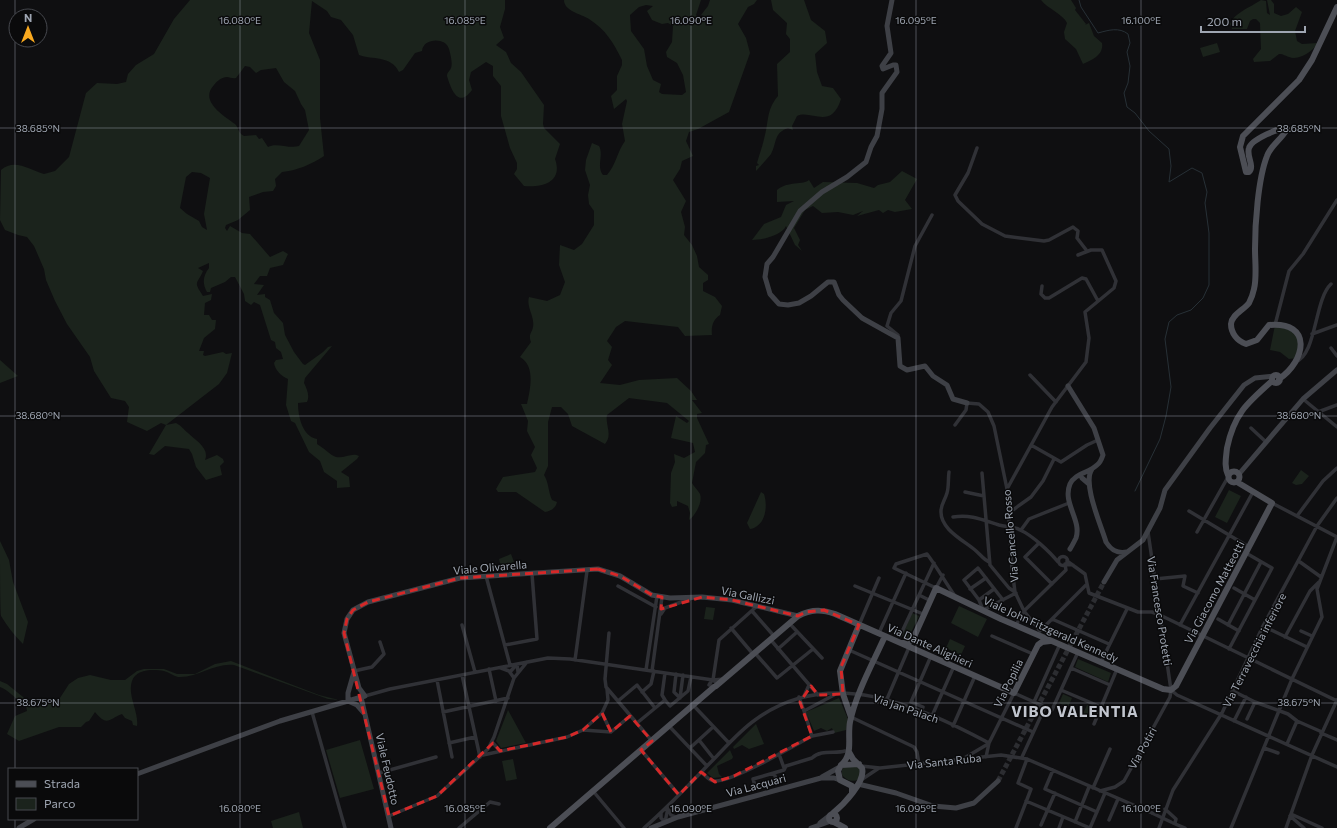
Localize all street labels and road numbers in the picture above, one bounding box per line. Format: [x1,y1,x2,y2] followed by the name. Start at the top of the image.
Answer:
[999,489,1021,583] street label: Via Cancello Rosso
[1181,538,1247,646] street label: Via Giacomo Matteotti
[1145,555,1175,667] street label: Via Francesco Protetti
[453,557,527,577] street label: Viale Olivarella
[720,583,776,607] street label: Via Gallizzi
[1219,591,1289,709] street label: Via Terravecchia inferiore
[981,593,1121,666] street label: Viale John Fitzgerald Kennedy
[885,620,975,670] street label: Via Dante Alighieri
[991,657,1025,709] street label: Via Popilia
[871,691,941,726] street label: Via Jan Palach
[1125,725,1159,771] street label: Via Potiri
[373,732,403,807] street label: Viale Feudotto
[906,751,982,771] street label: Via Santa Ruba
[725,771,787,799] street label: Via Lacquari

